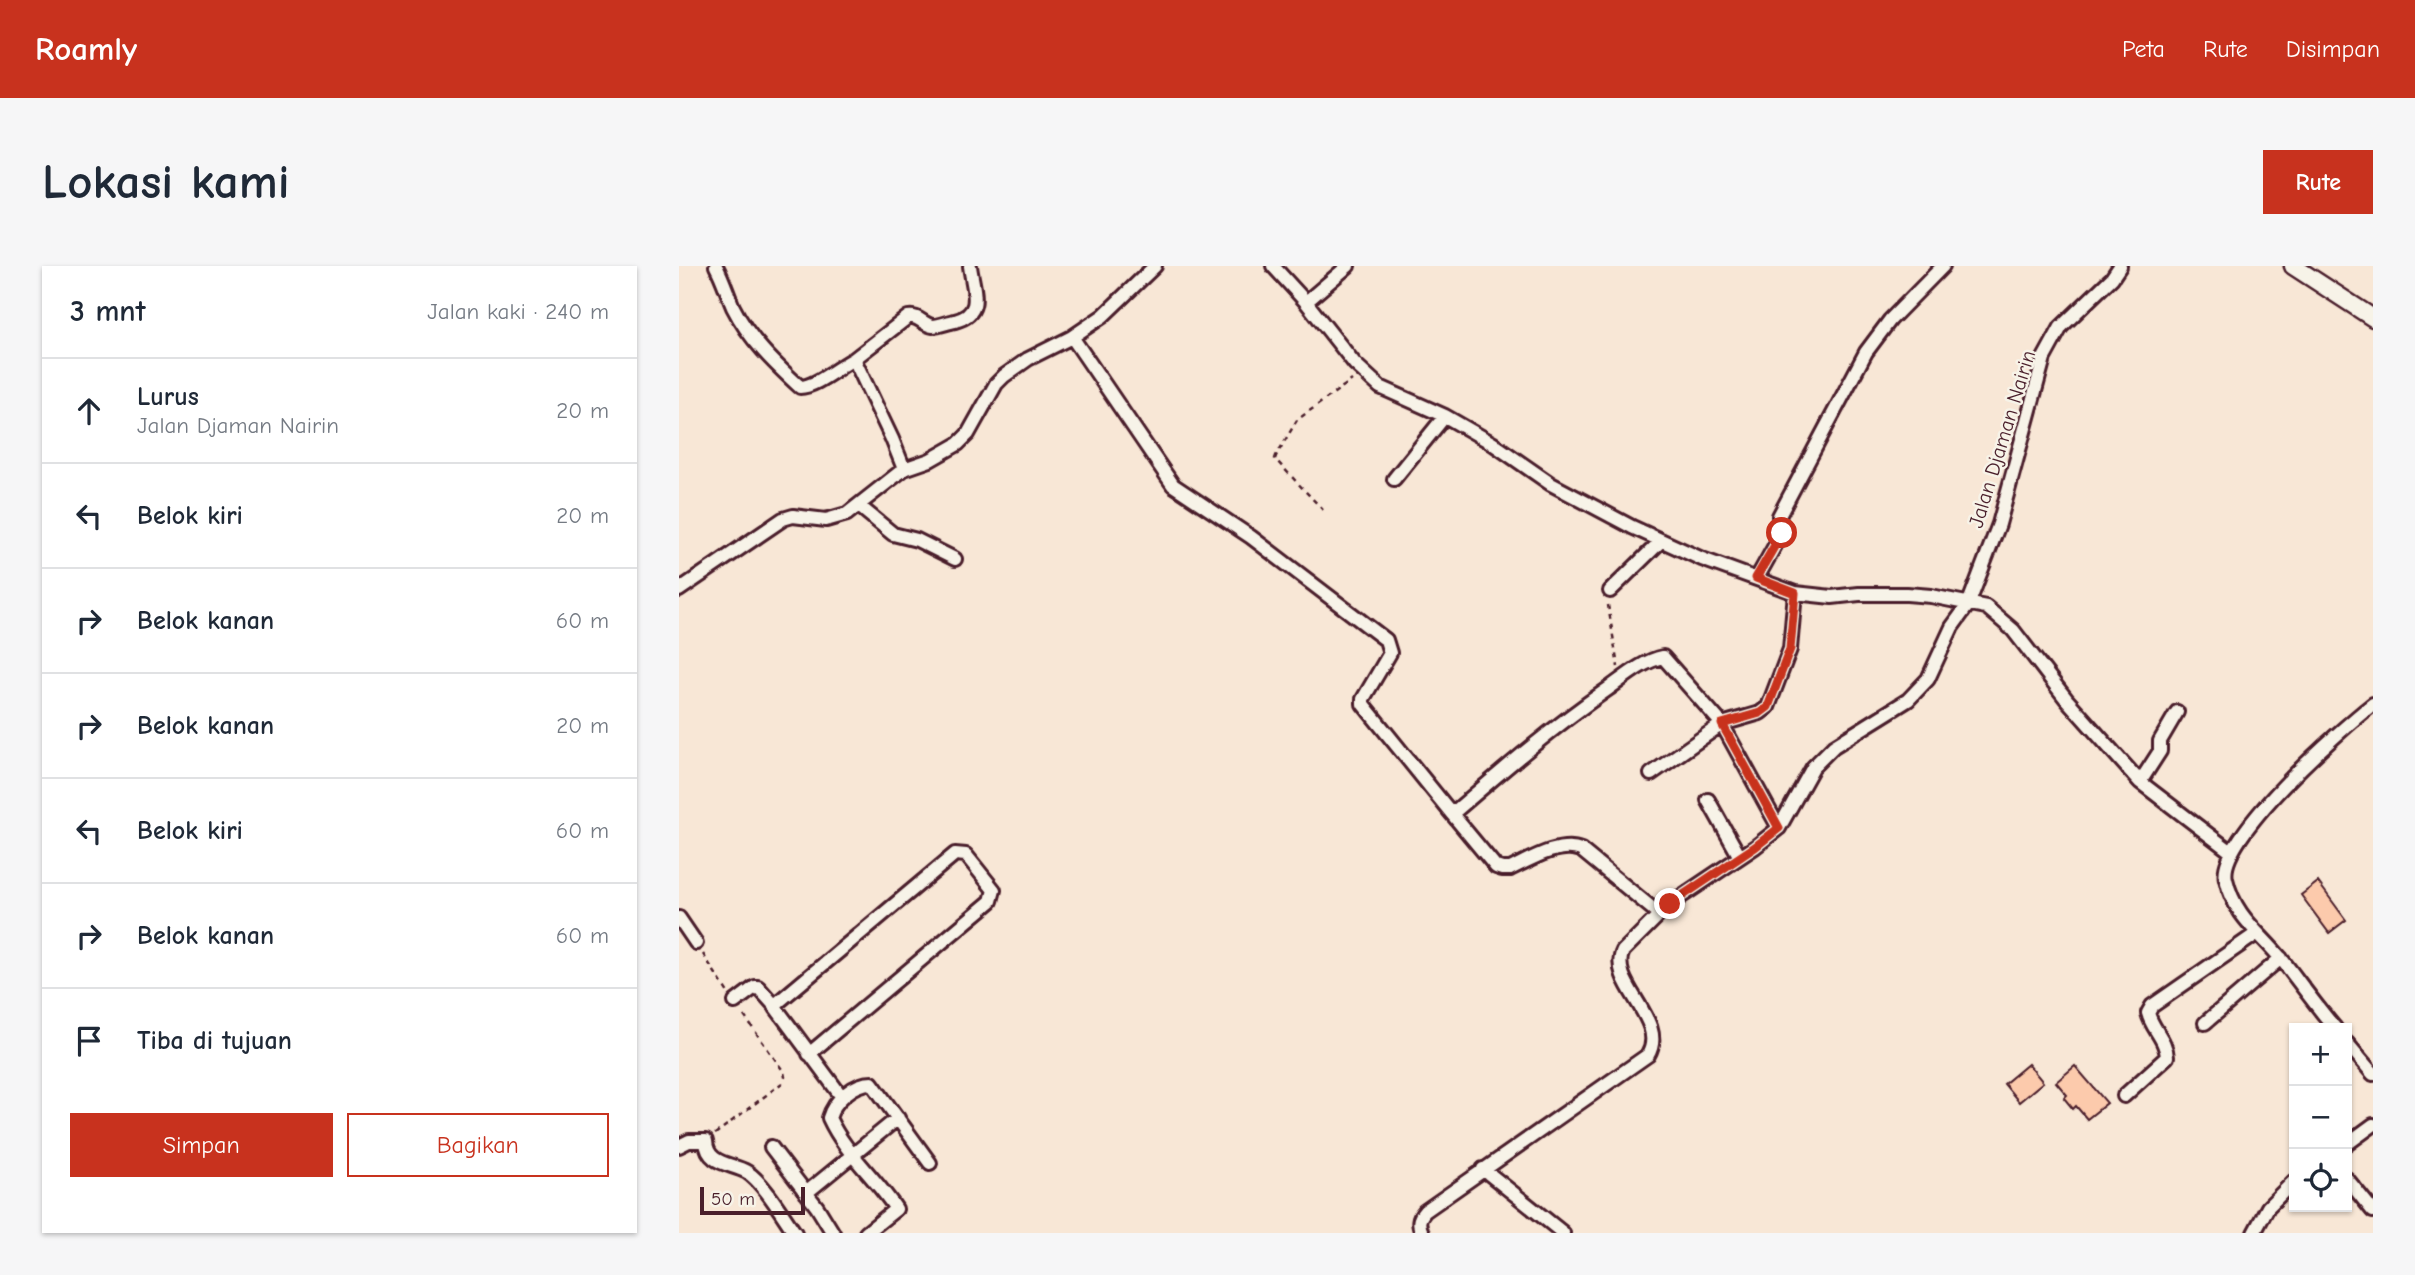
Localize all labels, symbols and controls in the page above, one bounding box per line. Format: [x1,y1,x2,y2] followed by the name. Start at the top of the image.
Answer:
[35,30,137,68] text: Roamly
[2122,35,2165,63] text: Peta
[2203,35,2248,63] text: Rute
[2286,35,2380,63] text: Disimpan
[2263,150,2373,214] button: Rute
[42,154,290,210] text: Lokasi kami
[70,294,145,329] text: 3 mnt
[427,298,609,325] text: Jalan kaki · 240 m
[1964,347,2040,531] street label: Jalan Djaman Nairin
[137,382,199,412] text: Lurus
[70,392,108,430] icon: ahead
[556,397,609,424] text: 20 m
[137,412,339,439] text: Jalan Djaman Nairin
[70,497,108,535] icon: left
[137,501,243,531] text: Belok kiri
[556,502,609,529] text: 20 m
[1766,517,1797,548] route start
[70,602,108,640] icon: right
[137,606,274,636] text: Belok kanan
[556,607,609,634] text: 60 m
[70,707,108,745] icon: right
[137,711,274,741] text: Belok kanan
[556,712,609,739] text: 20 m
[70,812,108,850] icon: left
[137,816,243,846] text: Belok kiri
[556,817,609,844] text: 60 m
[1654,888,1685,919] route end
[70,917,108,955] icon: right
[137,921,274,951] text: Belok kanan
[556,922,609,949] text: 60 m
[70,1022,108,1060] icon: arrive
[2289,1023,2352,1212] map controls
[2289,1023,2352,1086] button: +
[137,1026,292,1056] text: Tiba di tujuan
[2289,1086,2352,1149] button: −
[70,1113,333,1177] button: Simpan
[347,1113,609,1177] button: Bagikan
[2289,1149,2352,1212] button: locate
[700,1184,805,1216] scale bar
[711,1188,755,1210] text: 50 m

